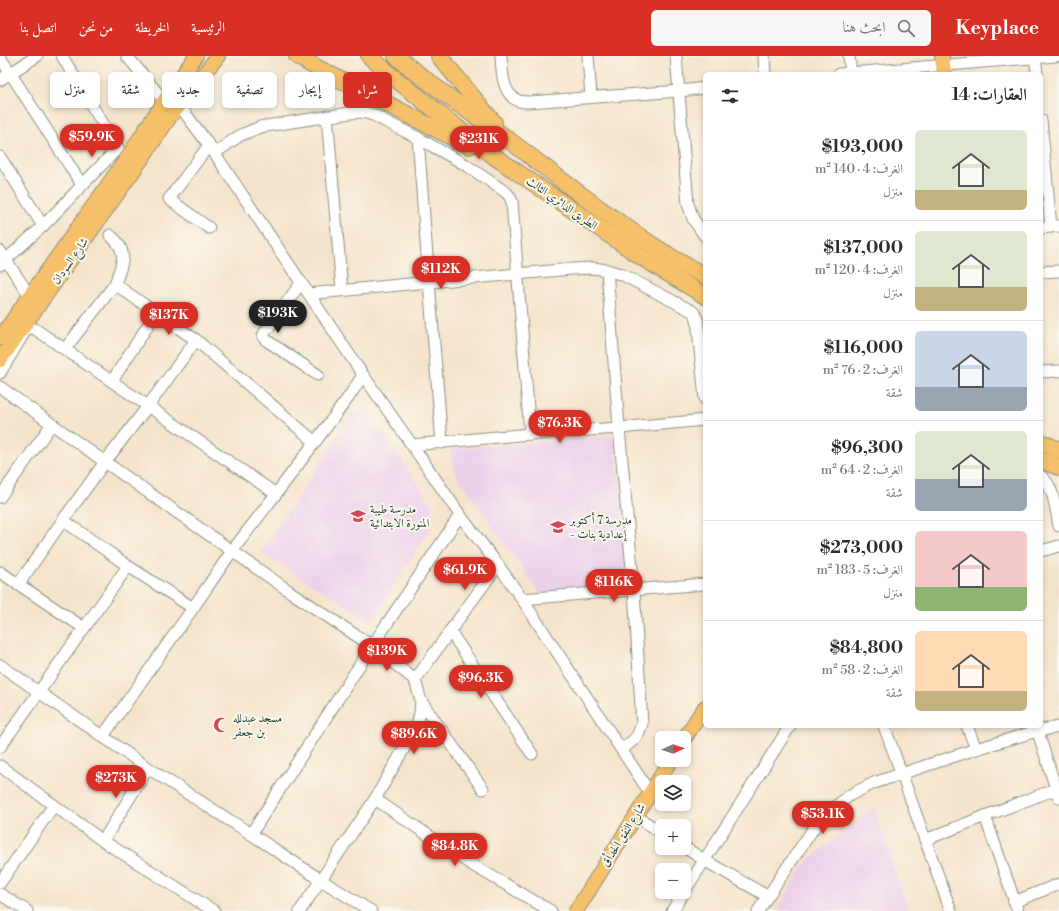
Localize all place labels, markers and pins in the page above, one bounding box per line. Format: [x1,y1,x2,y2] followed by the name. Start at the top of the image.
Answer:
[59,124,125,158] pin: $59.9K
[451,126,507,160] pin: $231K
[413,256,469,290] pin: $112K
[250,300,306,334] pin: $193K
[141,302,197,336] pin: $137K
[527,410,593,444] pin: $76.3K
[370,502,430,531] place label: مدرسة طيبة المنورة الابتدائية
[349,507,367,525] school or university icon: مدرسة طيبة المنورة الابتدائية
[568,512,632,542] place label: مدرسة 7 أكتوبر - إعدادية بنات
[549,518,567,536] school or university icon: مدرسة 7 أكتوبر - إعدادية بنات
[432,557,498,591] pin: $61.9K
[586,569,642,603] pin: $116K
[359,638,415,672] pin: $139K
[448,665,514,699] pin: $96.3K
[231,711,282,740] place label: مسجد عبدلله بن جعفر
[212,716,230,734] mosque icon: مسجد عبدلله بن جعفر
[381,721,447,755] pin: $89.6K
[88,765,144,799] pin: $273K
[790,801,856,835] pin: $53.1K
[422,833,488,867] pin: $84.8K

